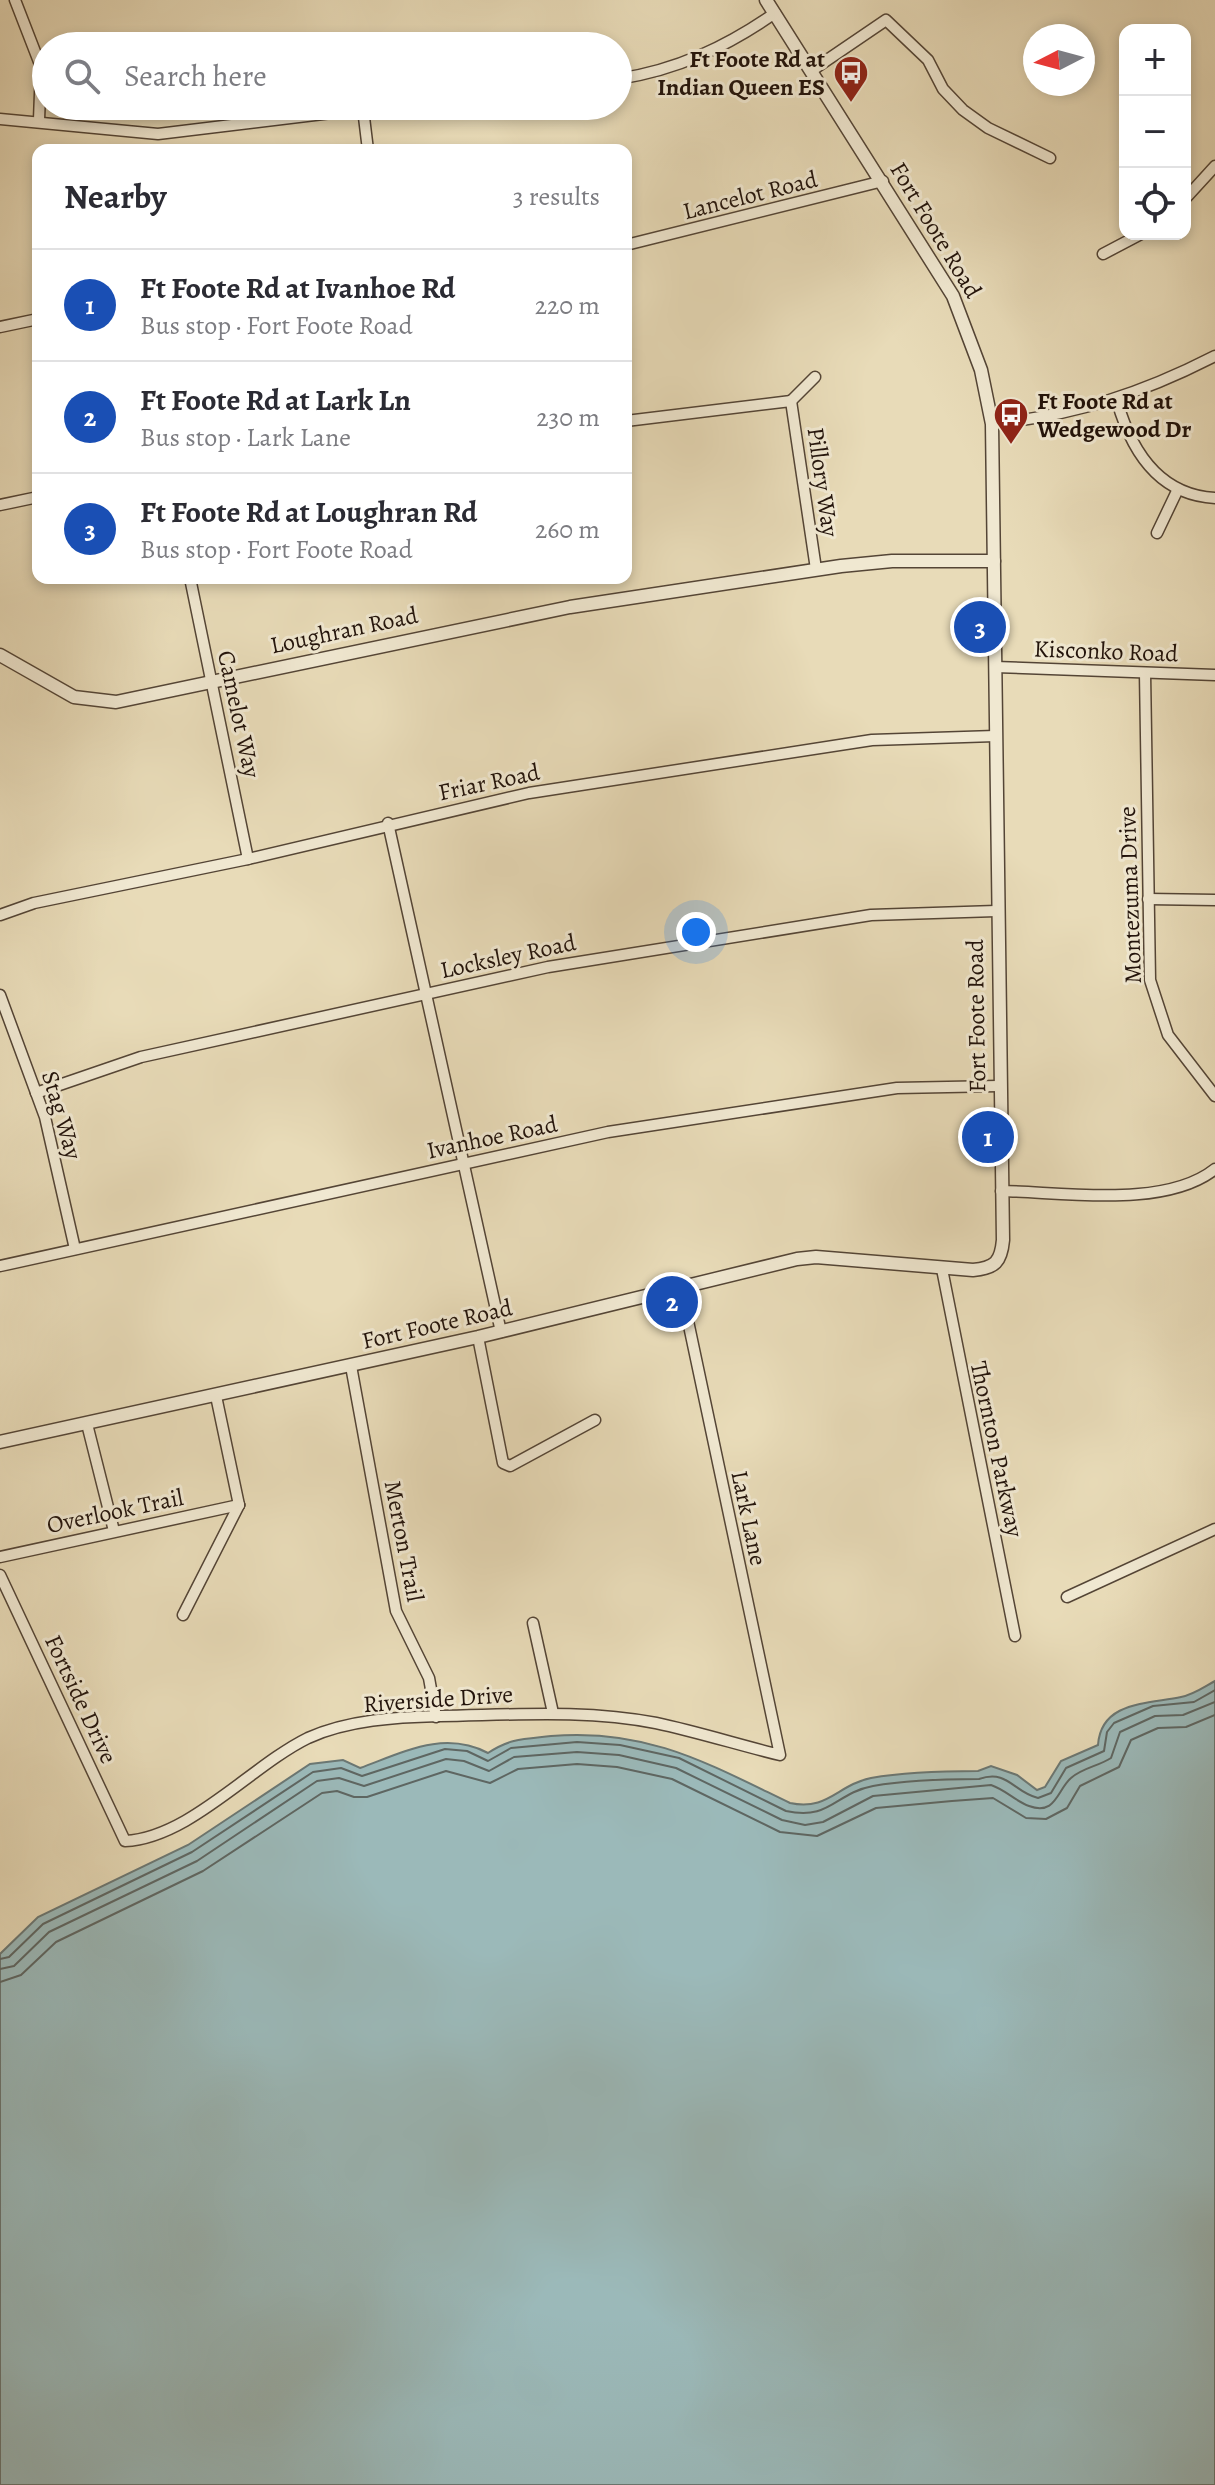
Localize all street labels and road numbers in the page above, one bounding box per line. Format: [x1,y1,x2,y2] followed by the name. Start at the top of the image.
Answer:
[883,156,989,304] street label: Fort Foote Road
[679,163,821,227] street label: Lancelot Road
[799,425,847,539] street label: Pillory Way
[267,599,421,661] street label: Loughran Road
[1033,632,1179,670] street label: Kisconko Road
[210,647,268,781] street label: Camelot Way
[435,756,543,808] street label: Friar Road
[1111,806,1149,984] street label: Montezuma Drive
[437,926,579,986] street label: Locksley Road
[959,939,993,1093] street label: Fort Foote Road
[34,1067,90,1163] street label: Stag Way
[424,1108,560,1166] street label: Ivanhoe Road
[359,1291,516,1357] street label: Fort Foote Road
[963,1358,1031,1540] street label: Thornton Parkway
[723,1467,775,1569] street label: Lark Lane
[377,1478,431,1604] street label: Merton Trail
[44,1481,186,1541] street label: Overlook Trail
[37,1629,125,1769] street label: Fortside Drive
[362,1678,514,1720] street label: Riverside Drive

